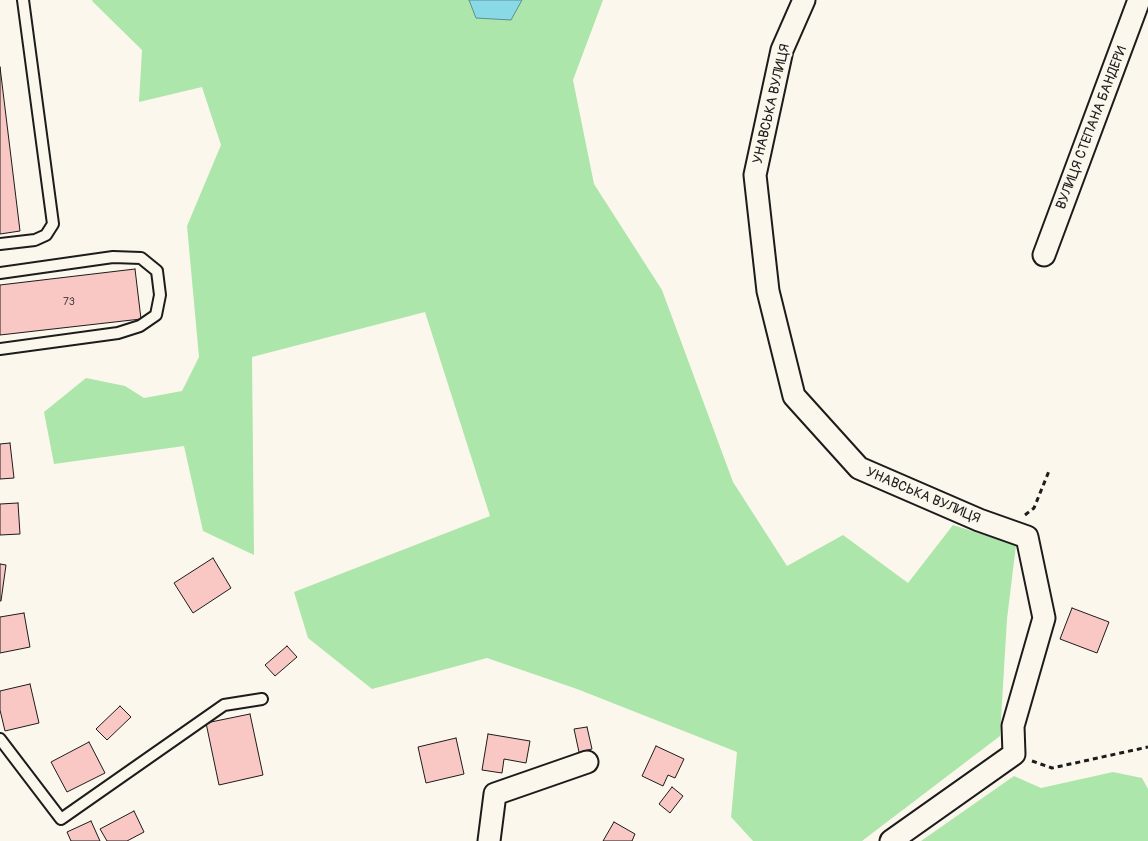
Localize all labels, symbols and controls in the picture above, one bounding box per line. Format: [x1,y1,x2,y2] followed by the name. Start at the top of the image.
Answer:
[750,42,794,166] street label: УНАВСЬКА ВУЛИЦЯ
[1053,44,1131,212] street label: ВУЛИЦЯ СТЕПАНА БАНДЕРИ
[63,295,75,309] house number: 73
[863,464,983,528] street label: УНАВСЬКА ВУЛИЦЯ

